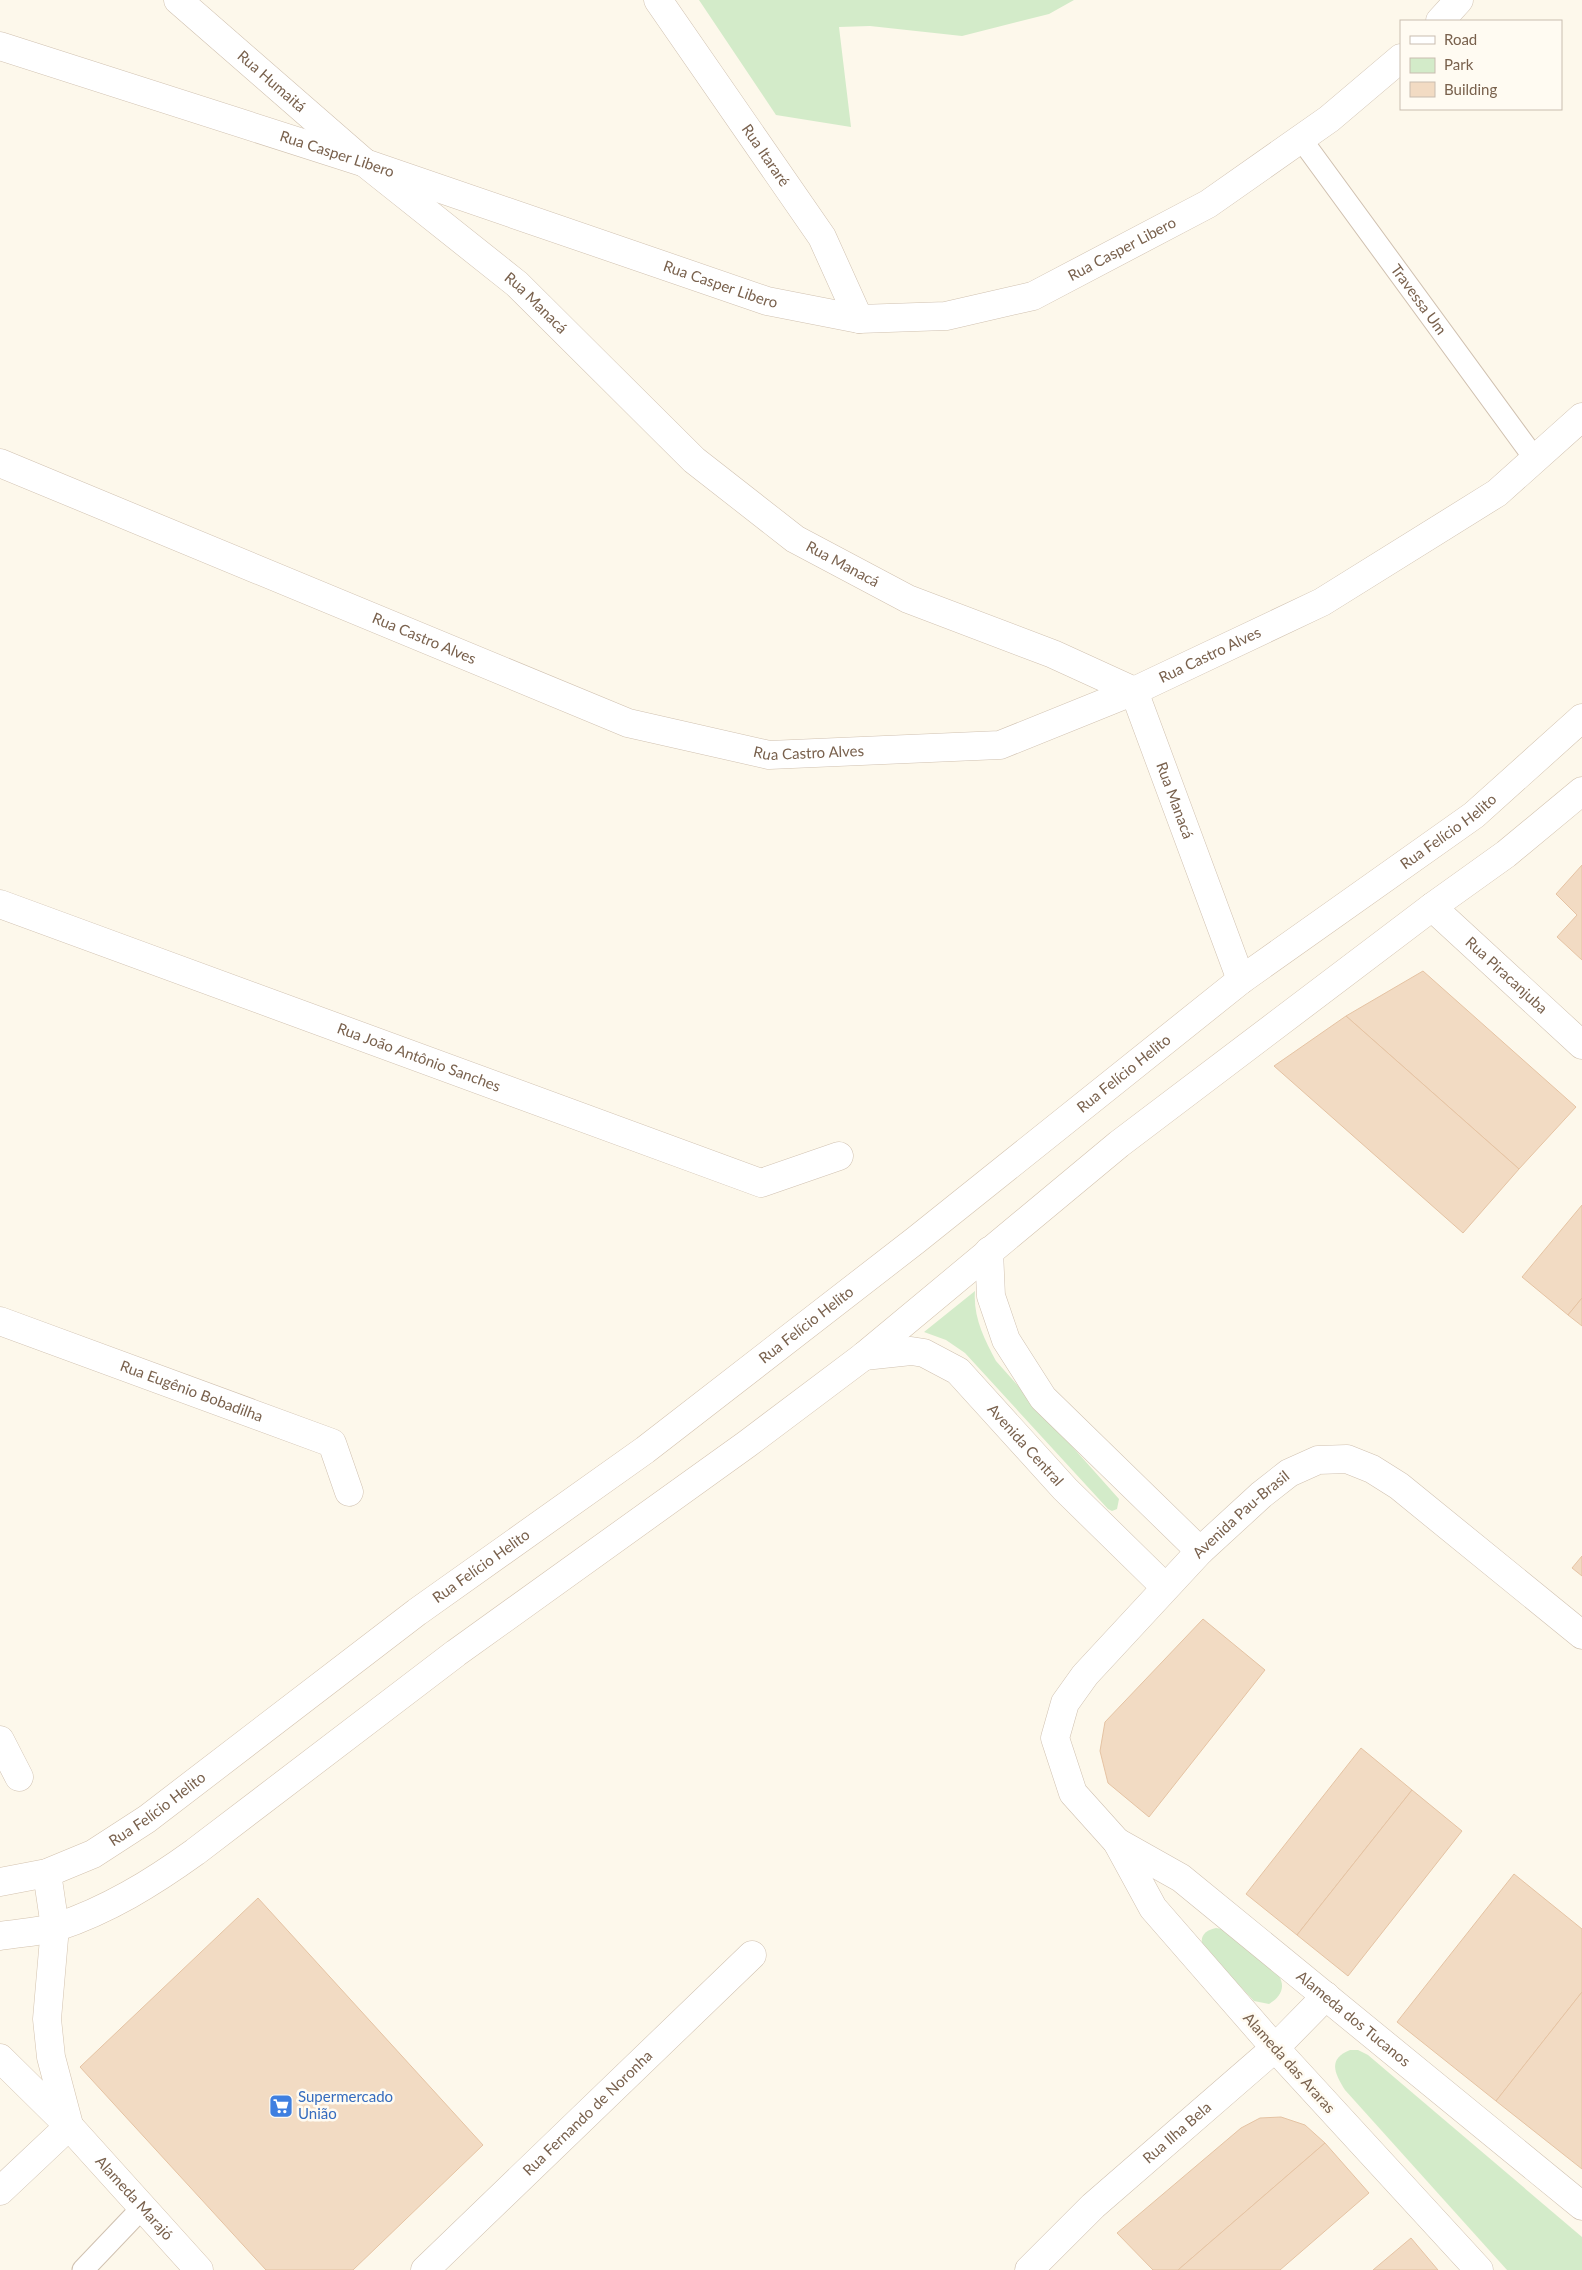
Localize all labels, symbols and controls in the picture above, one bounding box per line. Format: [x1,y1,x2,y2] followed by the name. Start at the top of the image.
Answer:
[1400,20,1562,110] legend
[1444,30,1477,48] text: Road
[234,46,310,115] street label: Rua Humaitá
[1444,55,1474,73] text: Park
[1444,80,1497,98] text: Building
[739,120,794,189] street label: Rua Itararé
[278,126,397,180] street label: Rua Casper Libero
[1065,213,1179,284] street label: Rua Casper Libero
[661,256,779,311] street label: Rua Casper Libero
[1388,260,1451,338] street label: Travessa Um
[501,268,571,337] street label: Rua Manacá
[803,537,883,590] street label: Rua Manacá
[370,608,479,667] street label: Rua Castro Alves
[1156,622,1263,686] street label: Rua Castro Alves
[752,741,864,763] street label: Rua Castro Alves
[1153,759,1198,841] street label: Rua Manacá
[1396,789,1499,872] street label: Rua Felício Helito
[1462,932,1552,1017] street label: Rua Piracanjuba
[335,1018,503,1095] street label: Rua João Antônio Sanches
[1073,1030,1174,1116] street label: Rua Felício Helito
[755,1282,857,1367] street label: Rua Felício Helito
[118,1356,266,1425] street label: Rua Eugênio Bobadilha
[984,1400,1068,1489] street label: Avenida Central
[1188,1466,1292,1561] street label: Avenida Pau-Brasil
[429,1525,533,1606] street label: Rua Felício Helito
[105,1768,209,1849] street label: Rua Felício Helito
[1293,1966,1414,2070] street label: Alameda dos Tucanos
[1240,2008,1340,2116] street label: Alameda das Araras
[519,2046,656,2179] street label: Rua Fernando de Noronha
[298,2087,393,2122] place label: Supermercado União
[268,2093,294,2119] supermarket icon: Supermercado União
[1139,2098,1214,2167] street label: Rua Ilha Bela
[92,2152,177,2243] street label: Alameda Marajó

